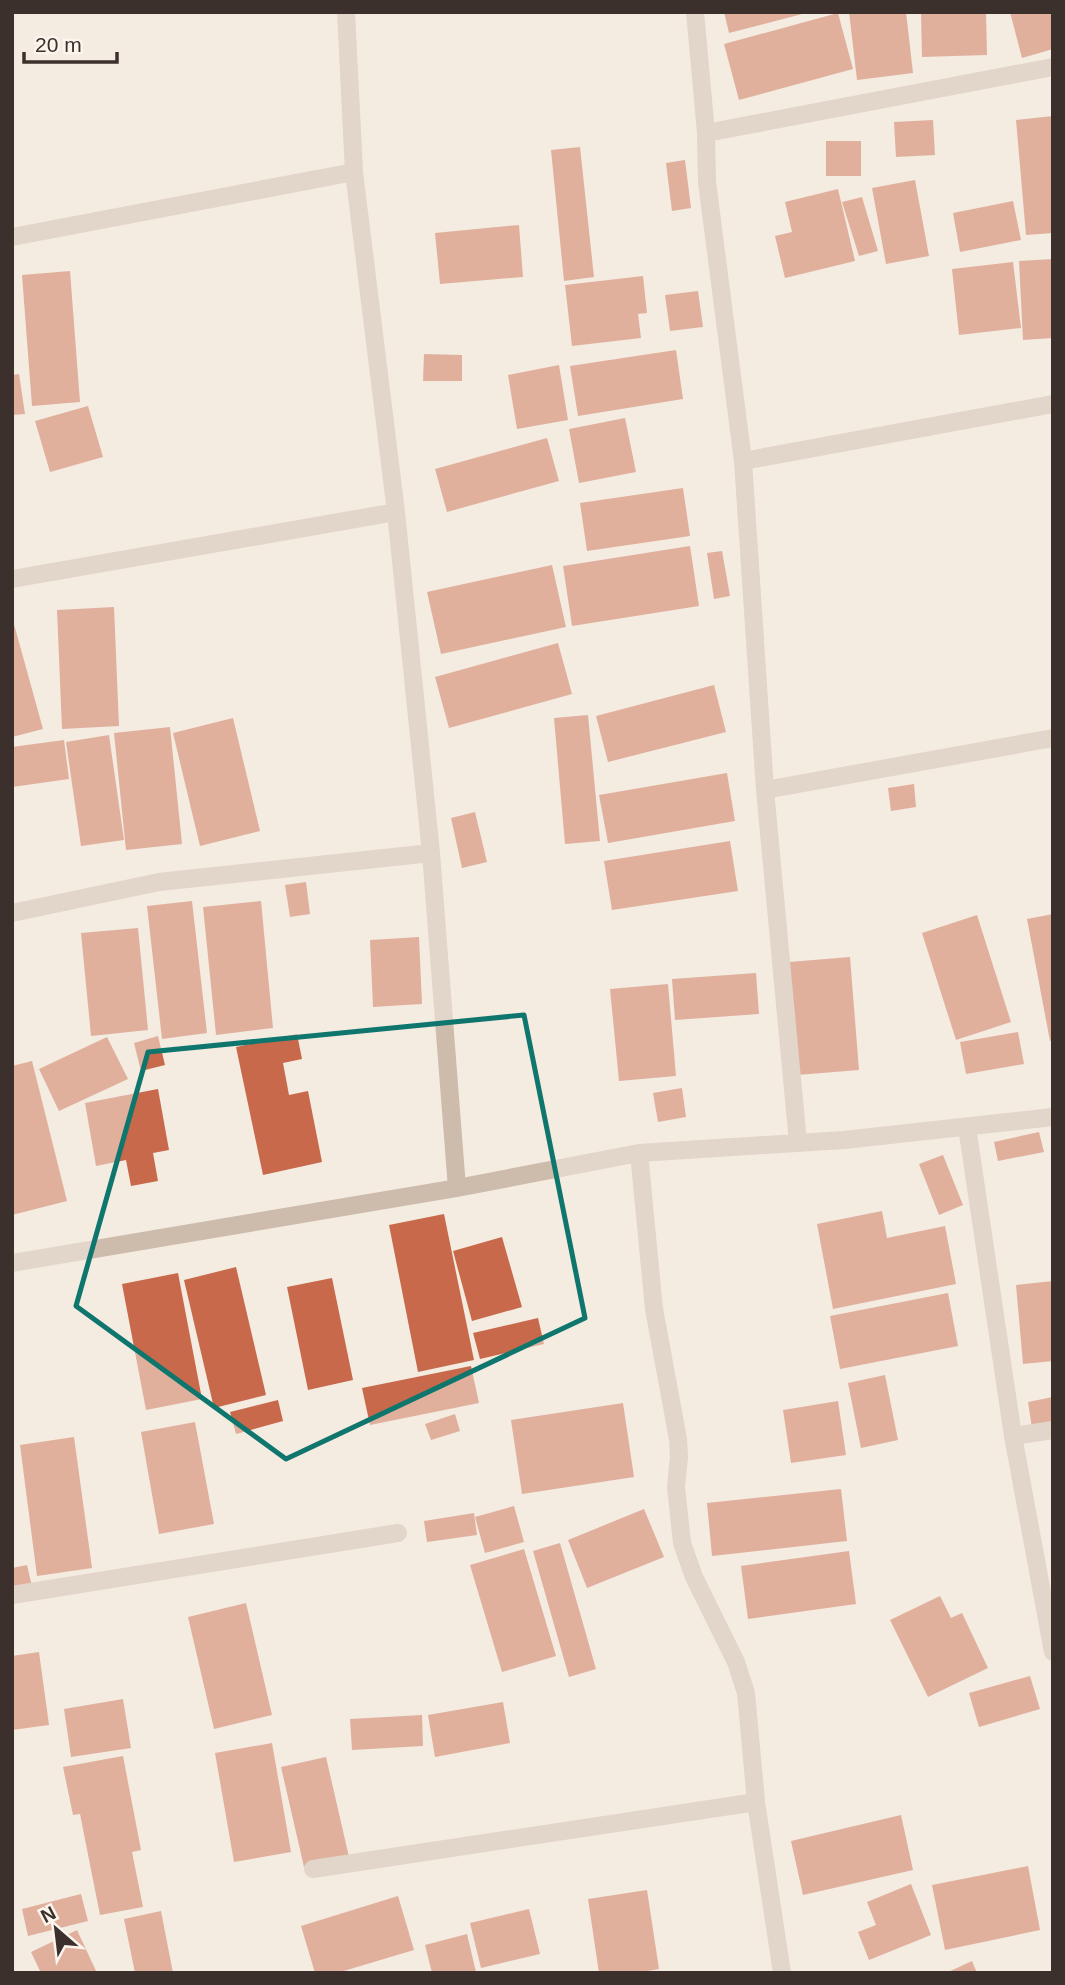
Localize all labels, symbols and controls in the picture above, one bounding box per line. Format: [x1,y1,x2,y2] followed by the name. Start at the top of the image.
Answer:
[24,21,117,65] scale bar
[35,33,82,56] text: 20 m
[21,1894,91,1964] north arrow
[37,1902,59,1927] text: N

